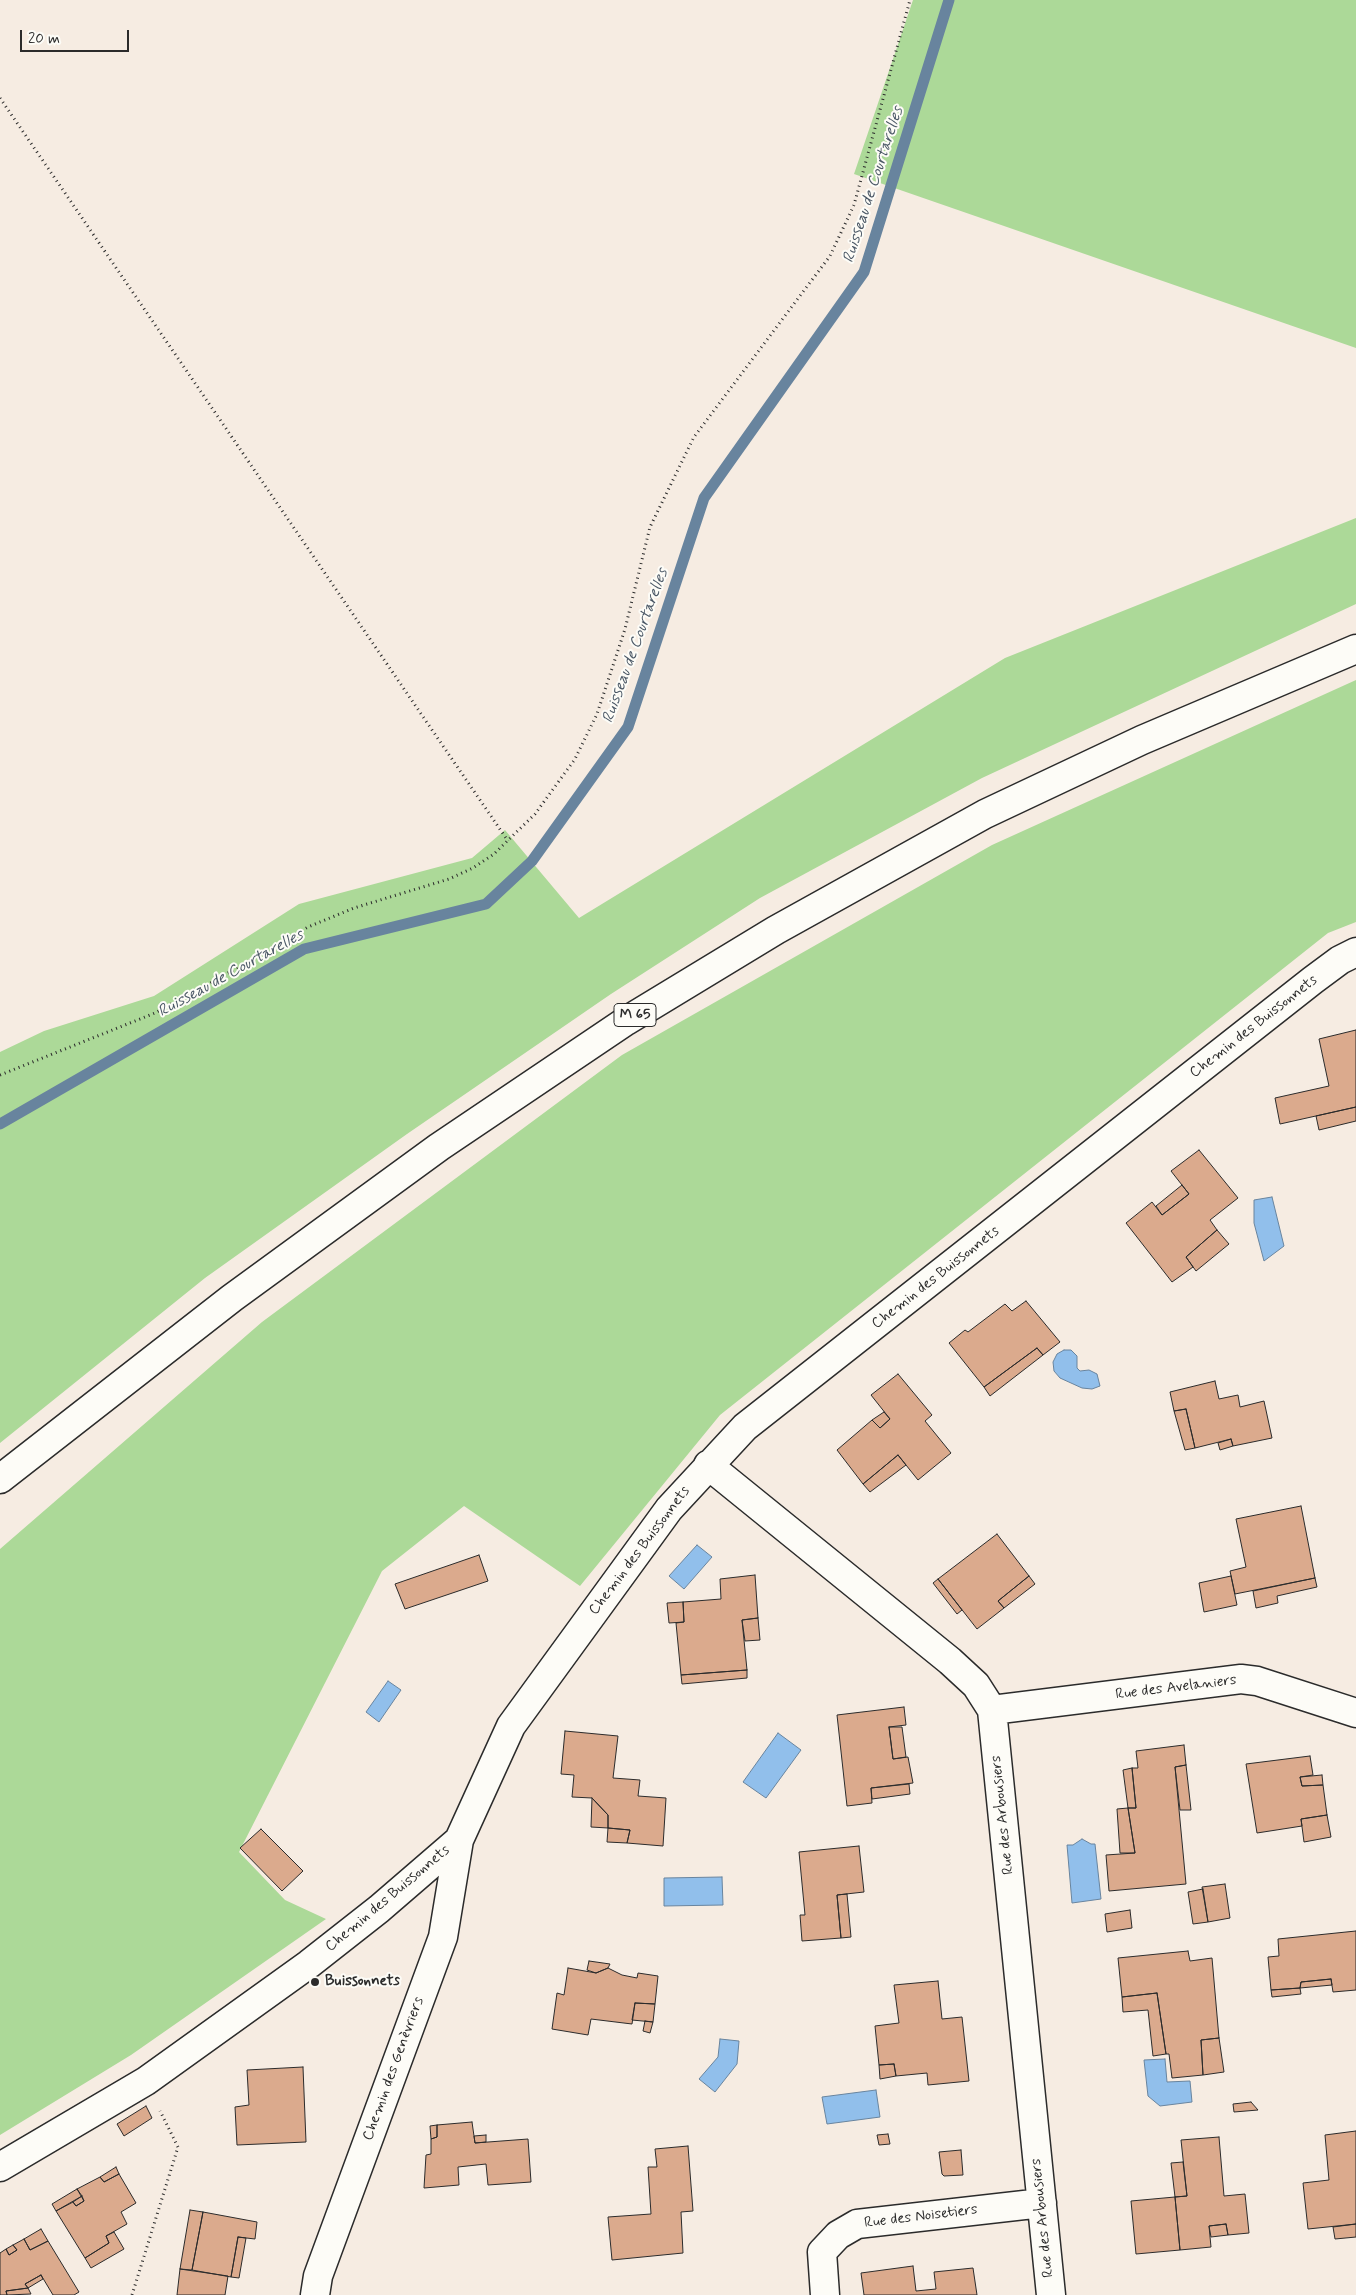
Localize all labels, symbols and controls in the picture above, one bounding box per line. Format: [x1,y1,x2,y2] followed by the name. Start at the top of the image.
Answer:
[22,20,131,52] scale bar
[28,29,60,49] text: 20 m
[840,104,908,266] water label: Ruisseau de Courtarelles
[599,566,673,726] water label: Ruisseau de Courtarelles
[155,926,307,1022] water label: Ruisseau de Courtarelles
[1187,972,1321,1082] street label: Chemin des Buissonnets
[614,1004,656,1026] road number: M 65
[869,1223,1003,1333] street label: Chemin des Buissonnets
[586,1483,694,1619] street label: Chemin des Buissonnets
[1114,1672,1238,1704] street label: Rue des Avelaniers
[988,1754,1018,1876] street label: Rue des Arbousiers
[322,1842,454,1956] street label: Chemin des Buissonnets
[325,1973,400,1991] place label: Buissonnets
[309,1976,321,1988] marker: Buissonnets
[360,1995,428,2143] street label: Chemin des Genèvriers
[1028,2157,1058,2279] street label: Rue des Arbousiers
[863,2201,979,2233] street label: Rue des Noisetiers

